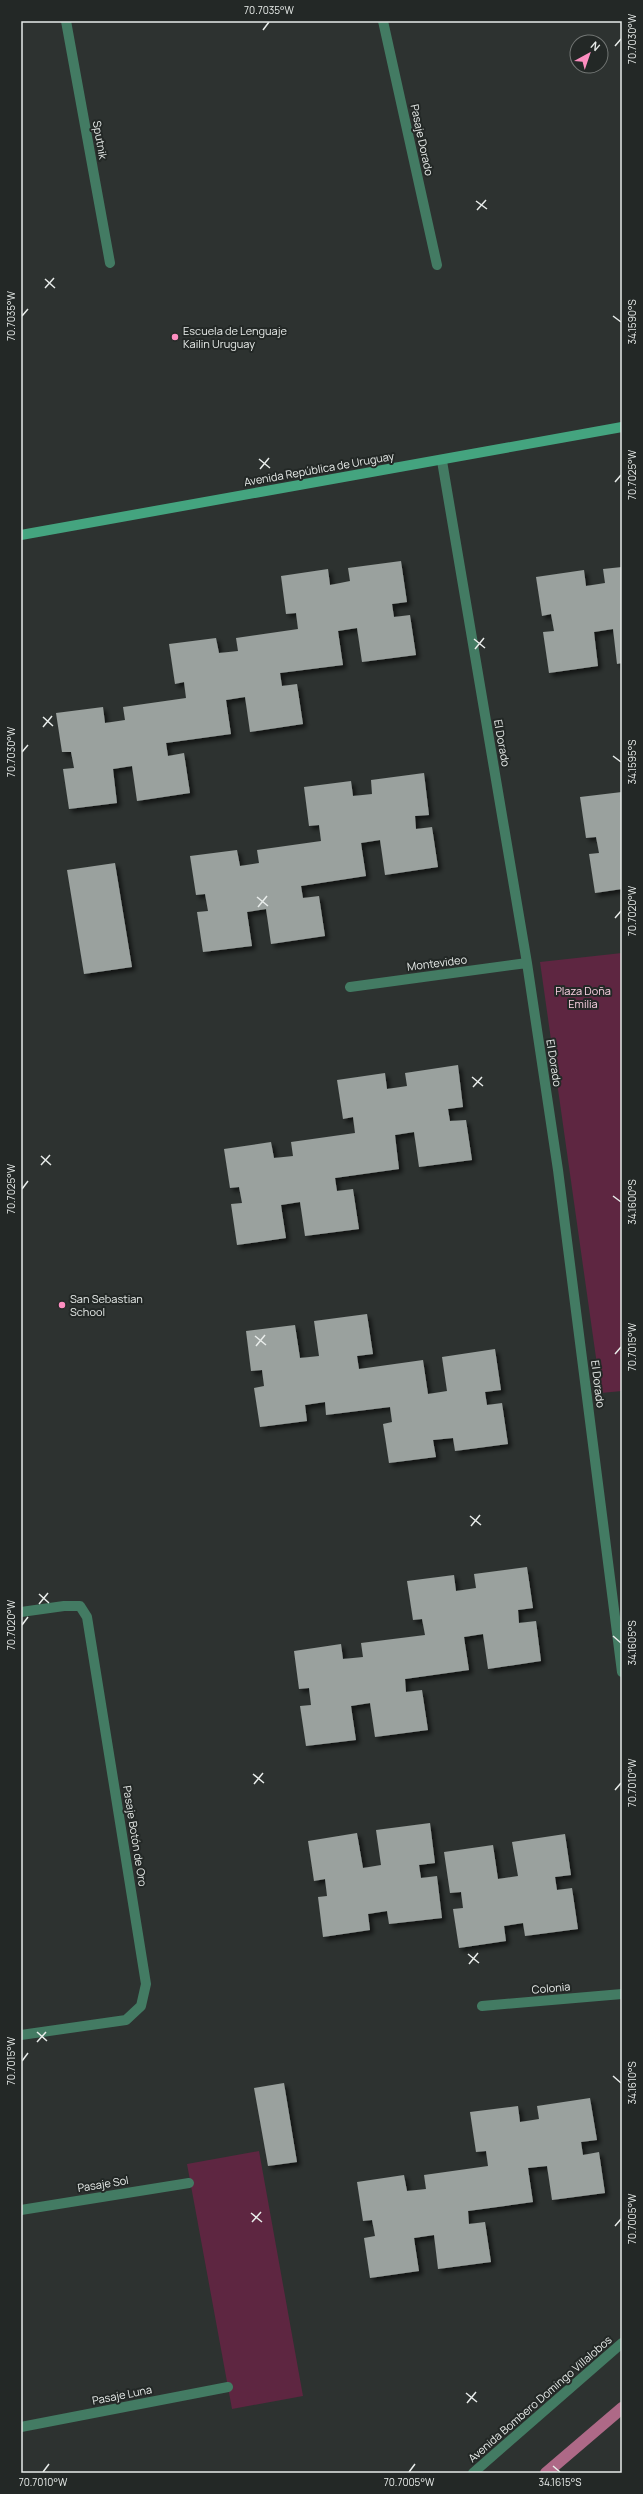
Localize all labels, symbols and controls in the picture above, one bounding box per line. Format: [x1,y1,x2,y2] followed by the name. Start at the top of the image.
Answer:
[244,3,295,17] text: 70.7035°W
[625,13,639,64] text: 70.7030°W
[569,34,609,74] north arrow
[588,38,604,54] text: N
[408,103,437,177] street label: Pasaje Dorado
[90,120,111,161] street label: Sputnik
[4,290,18,341] text: 70.7035°W
[625,299,639,345] text: 34.1590°S
[183,323,287,351] place label: Escuela de Lenguaje Kailin Uruguay
[170,332,180,342] marker: Escuela de Lenguaje Kailin Uruguay
[243,448,395,489] street label: Avenida República de Uruguay
[625,449,639,500] text: 70.7025°W
[491,718,514,768] street label: El Dorado
[4,726,18,777] text: 70.7030°W
[625,740,639,784] text: 34.1595°S
[625,885,639,936] text: 70.7020°W
[406,951,468,974] street label: Montevideo
[555,983,611,1011] park label: Plaza Doña Emilia
[543,1038,566,1088] street label: El Dorado
[4,1163,18,1214] text: 70.7025°W
[625,1179,639,1225] text: 34.1600°S
[70,1291,143,1319] place label: San Sebastian School
[57,1300,67,1310] marker: San Sebastian School
[625,1322,639,1371] text: 70.7015°W
[588,1359,609,1409] street label: El Dorado
[4,1599,18,1650] text: 70.7020°W
[625,1620,639,1666] text: 34.1605°S
[625,1758,639,1807] text: 70.7010°W
[120,1784,151,1888] street label: Pasaje Botón de Oro
[531,1978,571,1997] street label: Colonia
[4,2036,18,2085] text: 70.7015°W
[625,2061,639,2105] text: 34.1610°S
[76,2172,130,2195] street label: Pasaje Sol
[625,2193,639,2244] text: 70.7005°W
[465,2332,615,2465] street label: Avenida Bombero Domingo Villalobos
[91,2381,153,2408] street label: Pasaje Luna
[19,2475,68,2489] text: 70.7010°W
[384,2475,435,2489] text: 70.7005°W
[539,2475,581,2489] text: 34.1615°S

